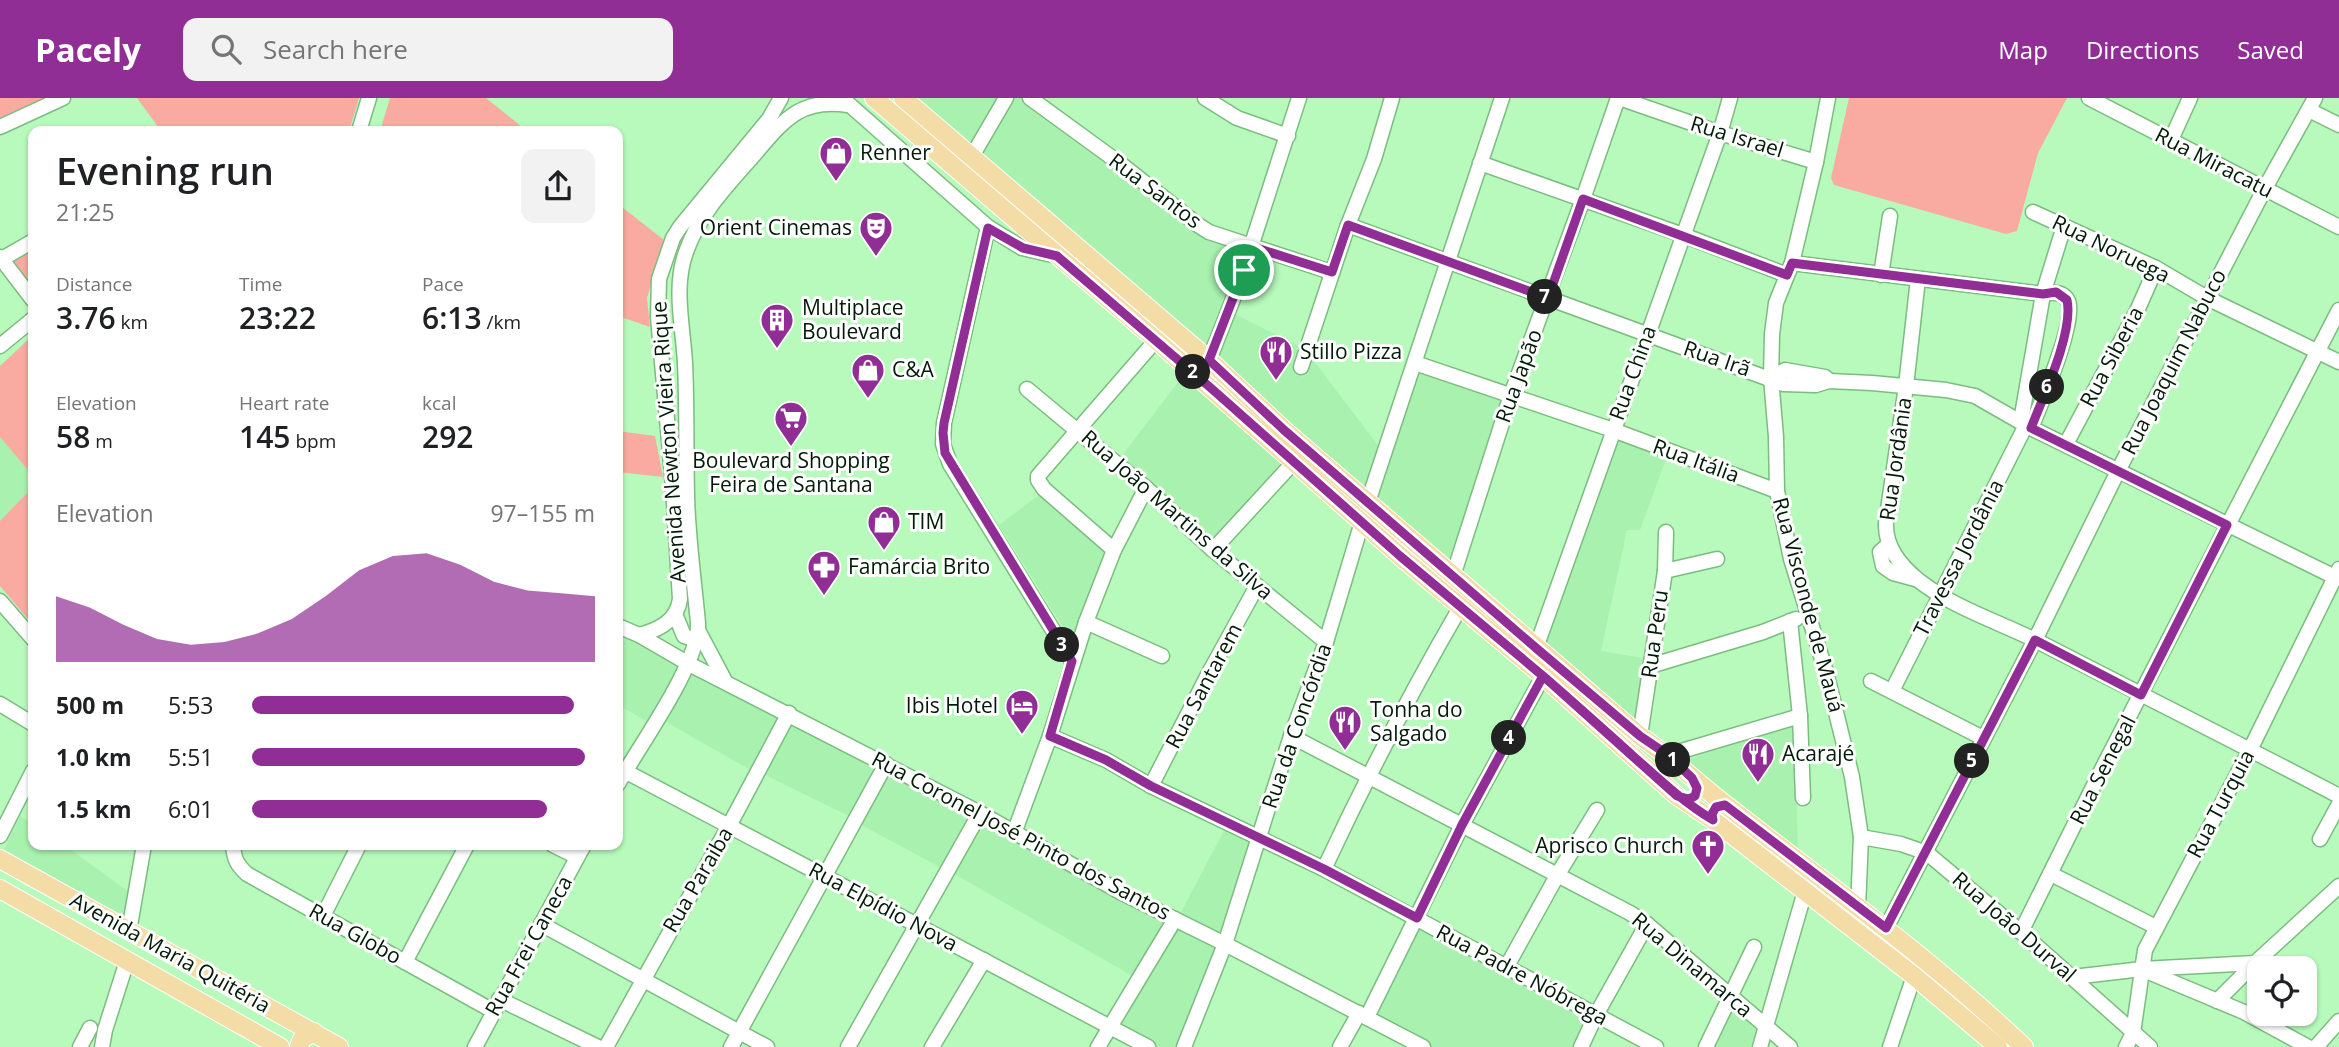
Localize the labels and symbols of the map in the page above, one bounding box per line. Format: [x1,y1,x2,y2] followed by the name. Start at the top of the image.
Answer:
[1687,109,1787,163] street label: Rua Israel
[2150,120,2279,204] street label: Rua Miracatu
[817,134,855,183] shop icon: Renner
[860,138,931,166] place label: Renner
[1104,146,1208,234] street label: Rua Santos
[2048,208,2175,289] street label: Rua Noruega
[857,209,895,258] theatre icon: Orient Cinemas
[700,213,852,241] place label: Orient Cinemas
[1214,240,1274,300] pin
[2114,264,2232,459] street label: Rua Joaquim Nabuco
[1528,280,1562,314] pin: 7
[802,293,904,345] place label: Multiplace Boulevard
[644,300,692,584] street label: Avenida Newton Vieira Rique
[758,301,796,350] building icon: Multiplace Boulevard
[2073,301,2149,412] street label: Rua Siberia
[1602,321,1662,424] street label: Rua China
[1488,325,1548,426] street label: Rua Japão
[1257,333,1295,382] restaurant icon: Stillo Pizza
[1680,334,1755,383] street label: Rua Irã
[1300,337,1402,365] place label: Stillo Pizza
[849,351,887,400] shop icon: C&A
[1176,354,1210,390] pin: 2
[892,355,935,383] place label: C&A
[2030,370,2064,404] pin: 6
[1873,395,1918,522] street label: Rua Jordânia
[772,399,810,448] supermarket icon: Boulevard Shopping Feira de Santana
[1076,423,1279,605] street label: Rua João Martins da Silva
[1649,431,1744,489] street label: Rua Itália
[692,446,890,498] place label: Boulevard Shopping Feira de Santana
[1906,474,2010,641] street label: Travessa Jordânia
[1767,494,1851,715] street label: Rua Visconde de Mauá
[865,503,903,552] shop icon: TIM
[908,507,944,535] place label: TIM
[805,548,843,597] pharmacy icon: Famárcia Brito
[848,552,990,580] place label: Famárcia Brito
[1634,588,1674,680] street label: Rua Peru
[1158,618,1248,753] street label: Rua Santarem
[1044,628,1080,662] pin: 3
[1255,639,1337,812] street label: Rua da Concórdia
[1003,687,1041,736] hotel icon: Ibis Hotel
[906,691,998,719] place label: Ibis Hotel
[1370,695,1463,747] place label: Tonha do Salgado
[1326,703,1364,752] restaurant icon: Tonha do Salgado
[2063,710,2142,829] street label: Rua Senegal
[1492,720,1526,756] pin: 4
[1739,735,1777,784] restaurant icon: Acarajé
[1782,739,1854,767] place label: Acarajé
[1656,742,1690,778] pin: 1
[867,744,1176,926] street label: Rua Coronel José Pinto dos Santos
[1954,744,1990,778] pin: 5
[2180,745,2260,863] street label: Rua Turquia
[656,822,739,937] street label: Rua Paraiba
[1689,827,1727,876] church icon: Aprisco Church
[1535,831,1684,859] place label: Aprisco Church
[804,855,963,957] street label: Rua Elpídio Nova
[1947,865,2082,988] street label: Rua João Durval
[478,870,578,1021] street label: Rua Frei Caneca
[65,885,276,1019] street label: Avenida Maria Quitéria
[304,896,407,970] street label: Rua Globo
[1626,905,1759,1023] street label: Rua Dinamarca
[1432,917,1613,1031] street label: Rua Padre Nóbrega

